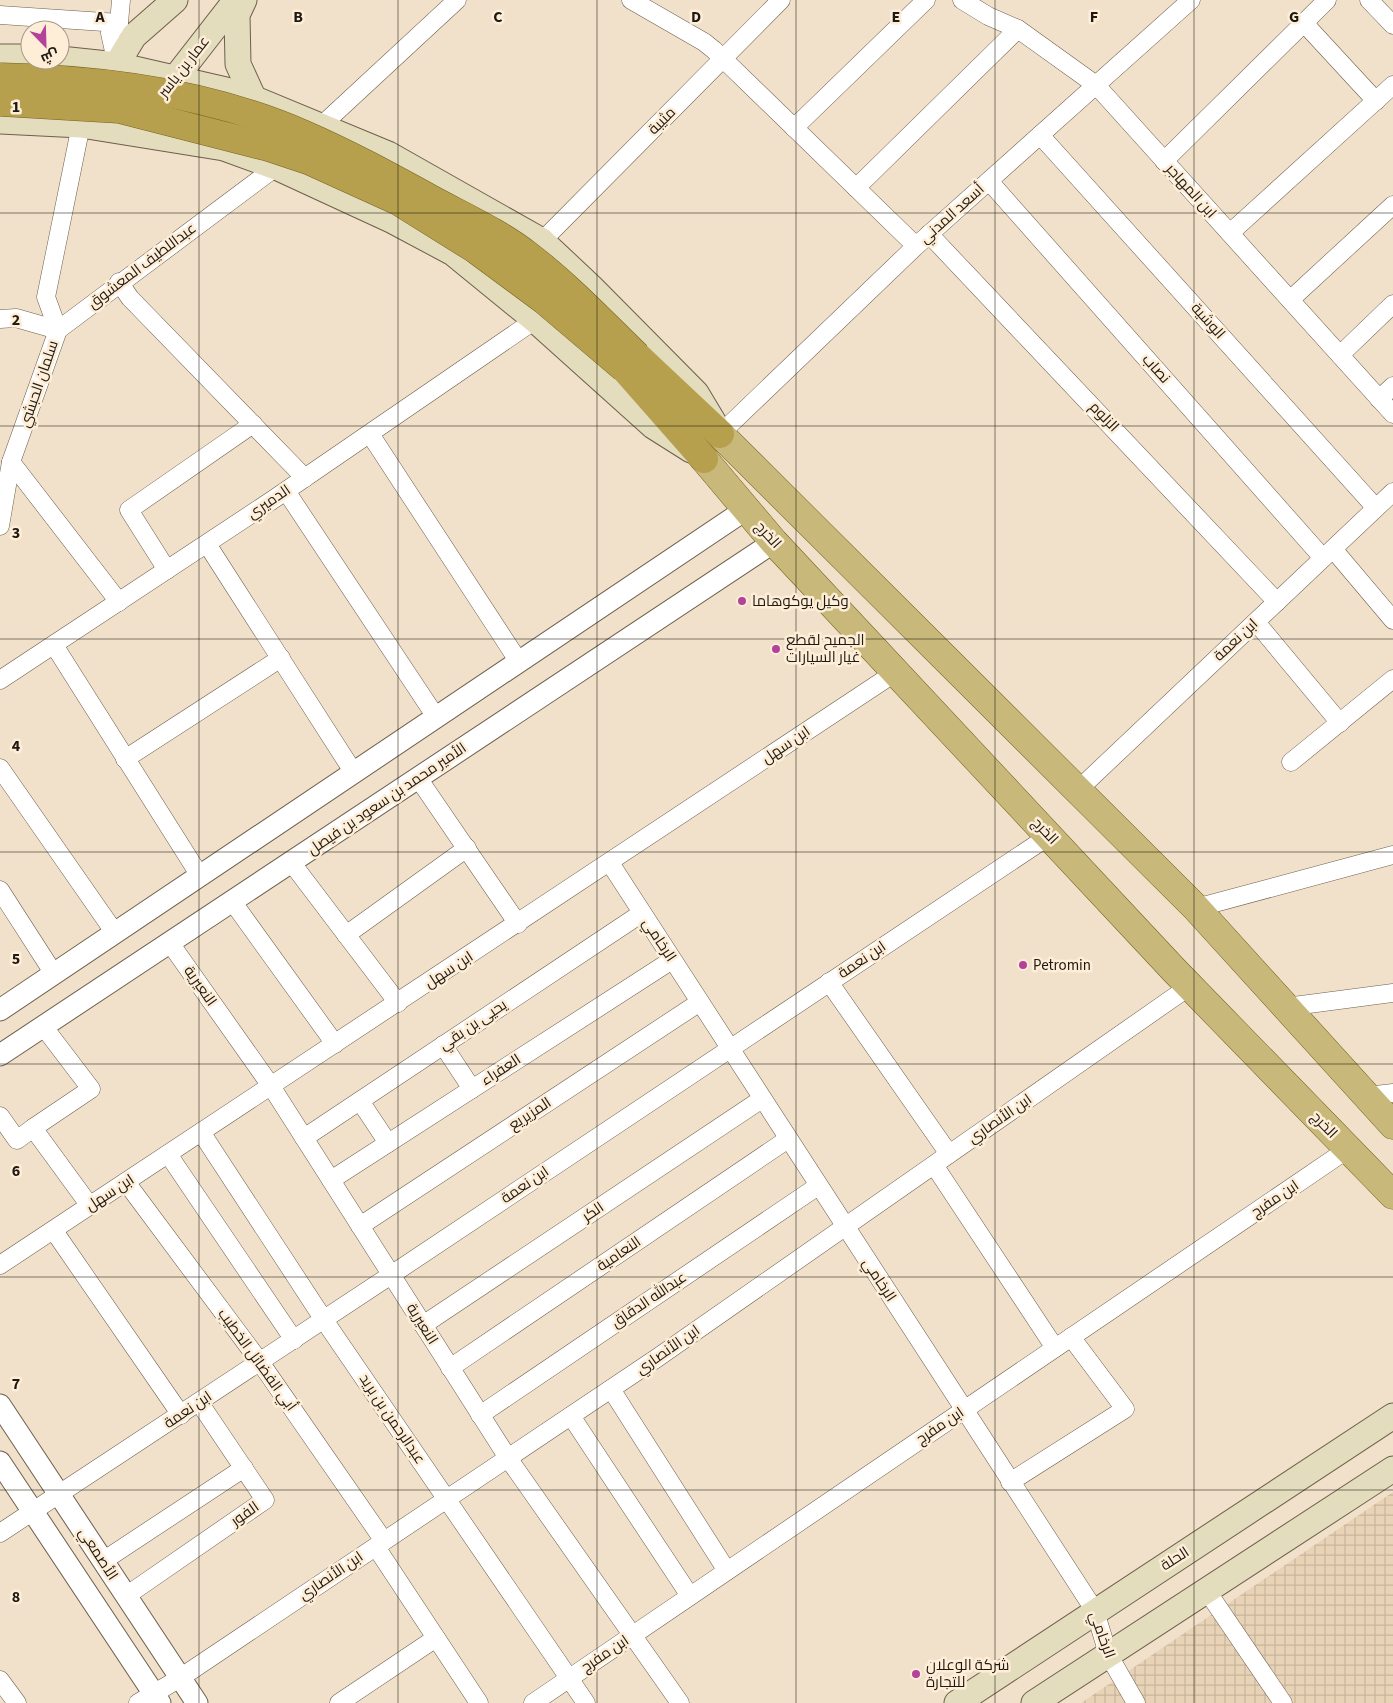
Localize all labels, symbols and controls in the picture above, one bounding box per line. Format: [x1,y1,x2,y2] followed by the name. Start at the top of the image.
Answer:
[94,6,105,28] text: A
[293,6,303,28] text: B
[493,6,503,28] text: C
[691,6,701,28] text: D
[892,6,900,28] text: E
[1090,6,1098,28] text: F
[1289,6,1299,28] text: G
[20,20,70,70] north arrow
[153,32,215,103] street label: عمار بن ياسر
[37,43,62,69] text: ش
[12,96,20,118] text: 1
[643,102,681,140] street label: مثيبة
[1160,158,1221,223] street label: ابن المهاجر
[915,179,990,250] street label: أسعد المدني
[83,218,201,314] street label: عبداللطيف المعشوق
[1186,298,1230,344] street label: الوشية
[12,309,20,331] text: 2
[14,338,65,431] street label: سلمان الحبشي
[1137,350,1175,388] street label: نصاب
[1084,397,1124,437] street label: الزلوم
[243,480,295,525] street label: الدميري
[750,517,786,553] street label: الخرج
[12,522,20,544] text: 3
[752,591,849,612] place label: وكيل يوكوهاما
[736,595,748,607] marker: وكيل يوكوهاما
[1209,614,1263,666] street label: ابن نعمة
[786,630,865,668] place label: الجميح لقطع غيار السيارات
[770,643,782,655] marker: الجميح لقطع غيار السيارات
[758,721,814,769] street label: ابن سهل
[12,735,21,757] text: 4
[303,738,471,860] street label: الأمير محمد بن سعود بن فيصل
[1027,813,1063,849] street label: الخرج
[636,914,681,967] street label: الرخامي
[834,936,890,984] street label: ابن نعمة
[420,946,478,994] street label: ابن سهل
[12,948,20,970] text: 5
[1033,955,1091,976] place label: Petromin
[1017,959,1029,971] marker: Petromin
[179,962,221,1010] street label: النعيرية
[435,994,512,1056] street label: يحيى بن بقي
[477,1049,525,1091] street label: العفراء
[964,1089,1037,1150] street label: ابن الأنصاري
[505,1092,555,1136] street label: المزيريع
[1306,1107,1342,1143] street label: الخرج
[12,1160,20,1182] text: 6
[497,1161,553,1209] street label: ابن نعمة
[81,1169,139,1217] street label: ابن سهل
[1247,1175,1303,1223] street label: ابن مفرج
[577,1197,608,1228] street label: الكر
[593,1232,645,1276] street label: النعامية
[856,1254,901,1307] street label: الرخامي
[607,1267,691,1333] street label: عبدالله الدقاق
[401,1299,443,1349] street label: النعيرية
[212,1305,301,1416] street label: أبي الفضائل الخطيب
[632,1320,705,1381] street label: ابن الأنصاري
[354,1370,430,1468] street label: عبدالرحمن بن بريد
[12,1373,20,1395] text: 7
[160,1386,216,1434] street label: ابن نعمة
[912,1402,968,1450] street label: ابن مفرج
[226,1497,263,1532] street label: الفور
[72,1524,123,1585] street label: الأصمعي
[1156,1542,1194,1576] street label: الحلة
[295,1547,368,1606] street label: ابن الأنصاري
[12,1586,20,1608] text: 8
[1083,1609,1120,1662] street label: الرخامي
[577,1630,633,1678] street label: ابن مفرج
[926,1655,1009,1693] place label: شركة الوعلان للتجارة
[910,1668,922,1680] marker: شركة الوعلان للتجارة

